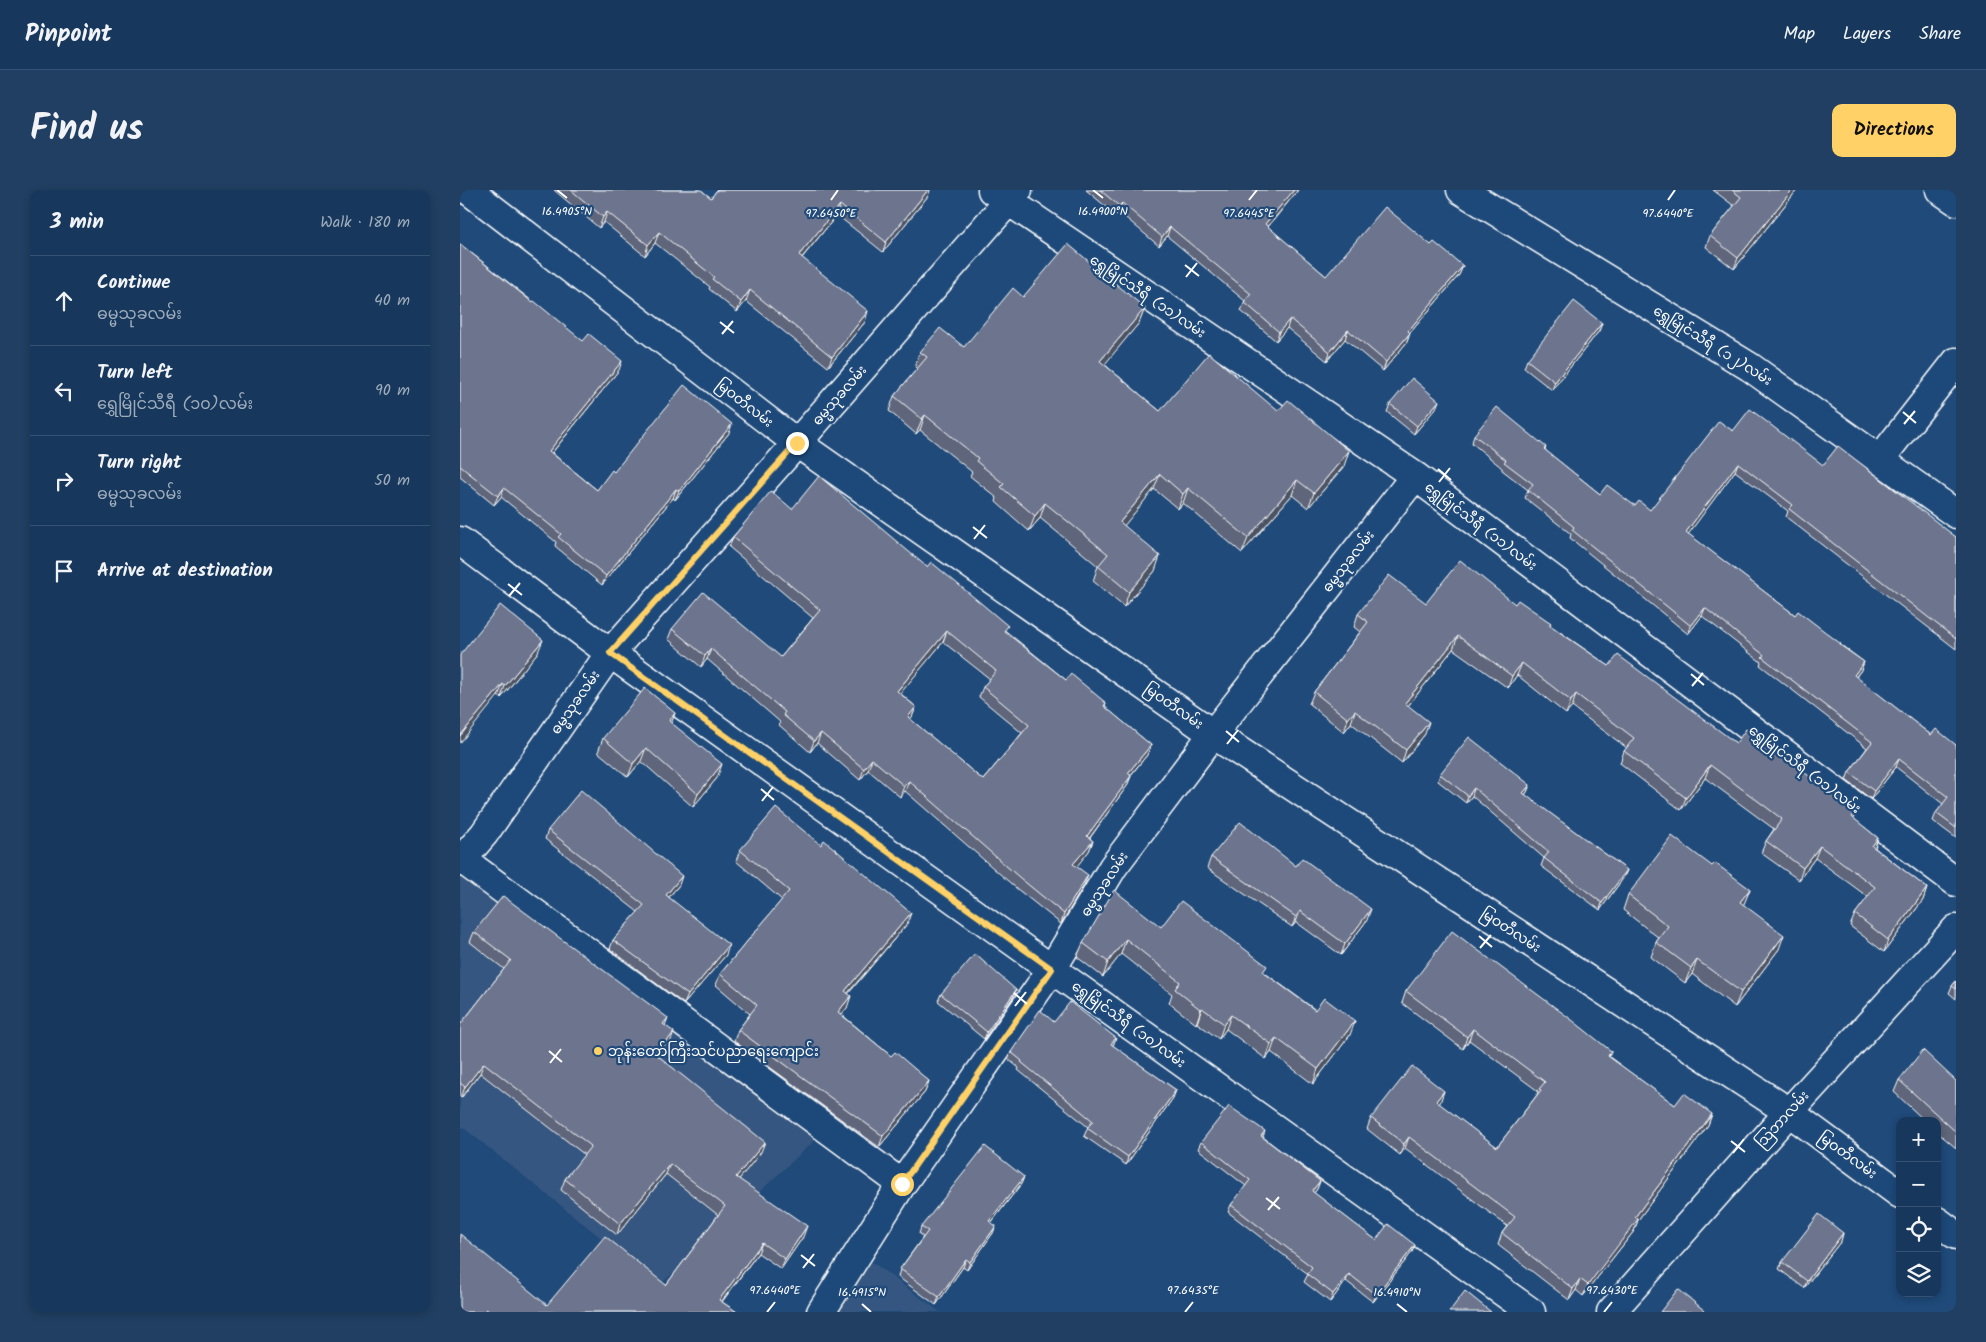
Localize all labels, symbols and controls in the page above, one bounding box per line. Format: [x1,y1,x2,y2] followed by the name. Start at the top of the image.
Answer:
[25,15,112,54] text: Pinpoint
[1784,20,1815,49] text: Map
[1843,20,1891,49] text: Layers
[1919,20,1961,49] text: Share
[30,102,143,158] text: Find us
[1832,104,1956,157] button: Directions
[542,202,592,221] text: 16.4905°N
[1078,202,1128,221] text: 16.4900°N
[805,204,857,223] text: 97.6450°E
[1223,204,1276,223] text: 97.6445°E
[1642,204,1695,223] text: 97.6440°E
[50,206,104,239] text: 3 min
[320,210,410,235] text: Walk · 180 m
[1085,250,1210,344] street label: ရွှေမြိုင်သီရီ (၁၁)လမ်း
[97,268,170,298] text: Continue
[50,287,78,315] icon: ahead
[374,288,410,313] text: 40 m
[1649,300,1776,391] street label: ရွှေမြိုင်သီရီ (၁၂)လမ်း
[97,302,182,327] text: ဓမ္မသုခလမ်း
[97,358,172,388] text: Turn left
[807,360,873,431] street label: ဓမ္မသုခလမ်း
[711,374,778,433] street label: မြဝတီလမ်း
[50,377,78,405] icon: left
[375,378,410,403] text: 90 m
[97,392,253,417] text: ရွှေမြိုင်သီရီ (၁၀)လမ်း
[786,432,809,455] route end
[97,448,182,478] text: Turn right
[50,467,78,495] icon: right
[374,468,410,493] text: 50 m
[1419,477,1541,577] street label: ရွှေမြိုင်သီရီ (၁၁)လမ်း
[97,482,182,507] text: ဓမ္မသုခလမ်း
[1317,526,1381,598] street label: ဓမ္မသုခလမ်း
[97,556,273,586] text: Arrive at destination
[50,557,78,585] icon: arrive
[546,666,606,739] street label: ဓမ္မသုခလမ်း
[1139,678,1208,735] street label: မြဝတီလမ်း
[1743,720,1865,820] street label: ရွှေမြိုင်သီရီ (၁၁)လမ်း
[1075,847,1135,922] street label: ဓမ္မသုခလမ်း
[1476,903,1545,959] street label: မြဝတီလမ်း
[1067,976,1190,1074] street label: ရွှေမြိုင်သီရီ (၁၀)လမ်း
[608,1041,819,1063] place label: ဘုန်းတော်ကြီးသင်ပညာရေးကျောင်း
[592,1045,604,1057] marker: ဘုန်းတော်ကြီးသင်ပညာရေးကျောင်း
[1751,1086,1815,1153] street label: သြဘာလမ်း
[1896,1117,1941,1297] map controls
[1896,1117,1941,1162] button: +
[1813,1127,1881,1185] street label: မြဝတီလမ်း
[1896,1162,1941,1207] button: −
[891,1173,914,1196] route start
[1896,1207,1941,1252] button: locate
[1896,1252,1941,1297] button: layers
[749,1281,802,1300] text: 97.6440°E
[1167,1281,1220,1300] text: 97.6435°E
[1586,1281,1639,1300] text: 97.6430°E
[838,1283,886,1302] text: 16.4915°N
[1373,1283,1421,1302] text: 16.4910°N

